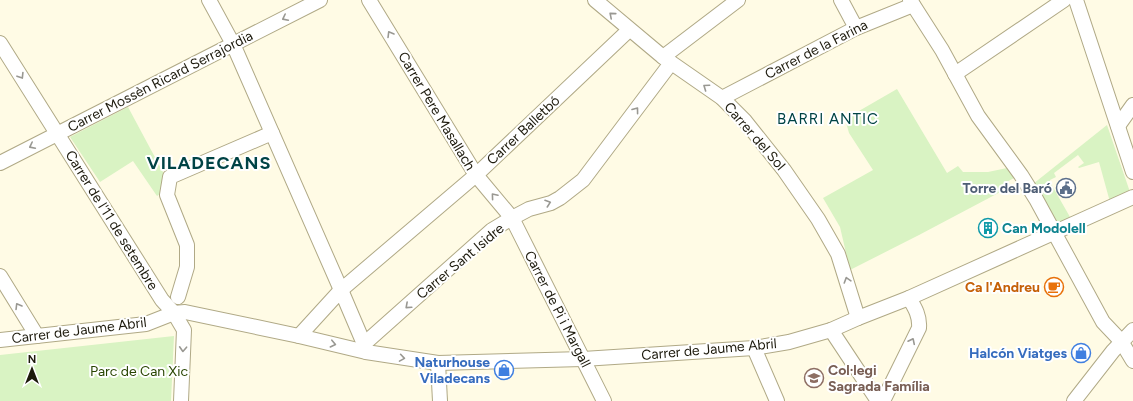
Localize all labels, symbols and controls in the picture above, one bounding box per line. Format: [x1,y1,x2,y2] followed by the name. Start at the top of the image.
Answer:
[609,12,617,20] one-way arrow
[282,13,290,20] one-way arrow
[762,16,870,83] street label: Carrer de la Farina
[65,27,256,136] street label: Carrer Mossèn Ricard Serrajordia
[387,31,394,38] one-way arrow
[394,49,479,174] street label: Carrer Pere Masallach
[16,72,24,79] one-way arrow
[703,84,710,92] one-way arrow
[483,92,563,169] street label: Carrer Balletbó
[720,99,789,174] street label: Carrer del Sol
[631,107,638,114] one-way arrow
[777,110,879,128] district label: BARRI ANTIC
[29,142,36,149] one-way arrow
[62,147,162,294] street label: Carrer de l'11 de setembre
[147,152,271,174] district label: VILADECANS
[1055,177,1077,199] public building icon: Torre del Baró
[963,180,1052,197] place label: Torre del Baró
[492,193,499,201] one-way arrow
[545,199,552,208] one-way arrow
[977,217,999,239] building icon: Can Modolell
[413,220,508,303] street label: Carrer Sant Isidre
[1002,220,1086,237] place label: Can Modolell
[521,248,594,370] street label: Carrer de Pi i Margall
[1043,276,1065,298] cafe icon: Ca l'Andreu
[843,277,852,284] one-way arrow
[965,279,1040,296] place label: Ca l'Andreu
[405,301,412,308] one-way arrow
[16,303,23,310] one-way arrow
[11,314,147,347] street label: Carrer de Jaume Abril
[641,335,777,364] street label: Carrer de Jaume Abril
[907,337,915,345] one-way arrow
[329,339,336,347] one-way arrow
[1070,342,1092,364] shop icon: Halcón Viatges
[969,345,1067,362] place label: Halcón Viatges
[179,346,188,352] one-way arrow
[12,349,52,389] north arrow
[28,353,36,366] text: N
[399,353,406,362] one-way arrow
[414,354,490,387] place label: Naturhouse Viladecans
[493,359,515,381] shop icon: Naturhouse Viladecans
[828,362,930,395] place label: Col·legi Sagrada Família
[90,363,188,380] park label: Parc de Can Xic
[803,367,825,389] school or university icon: Col·legi Sagrada Família

